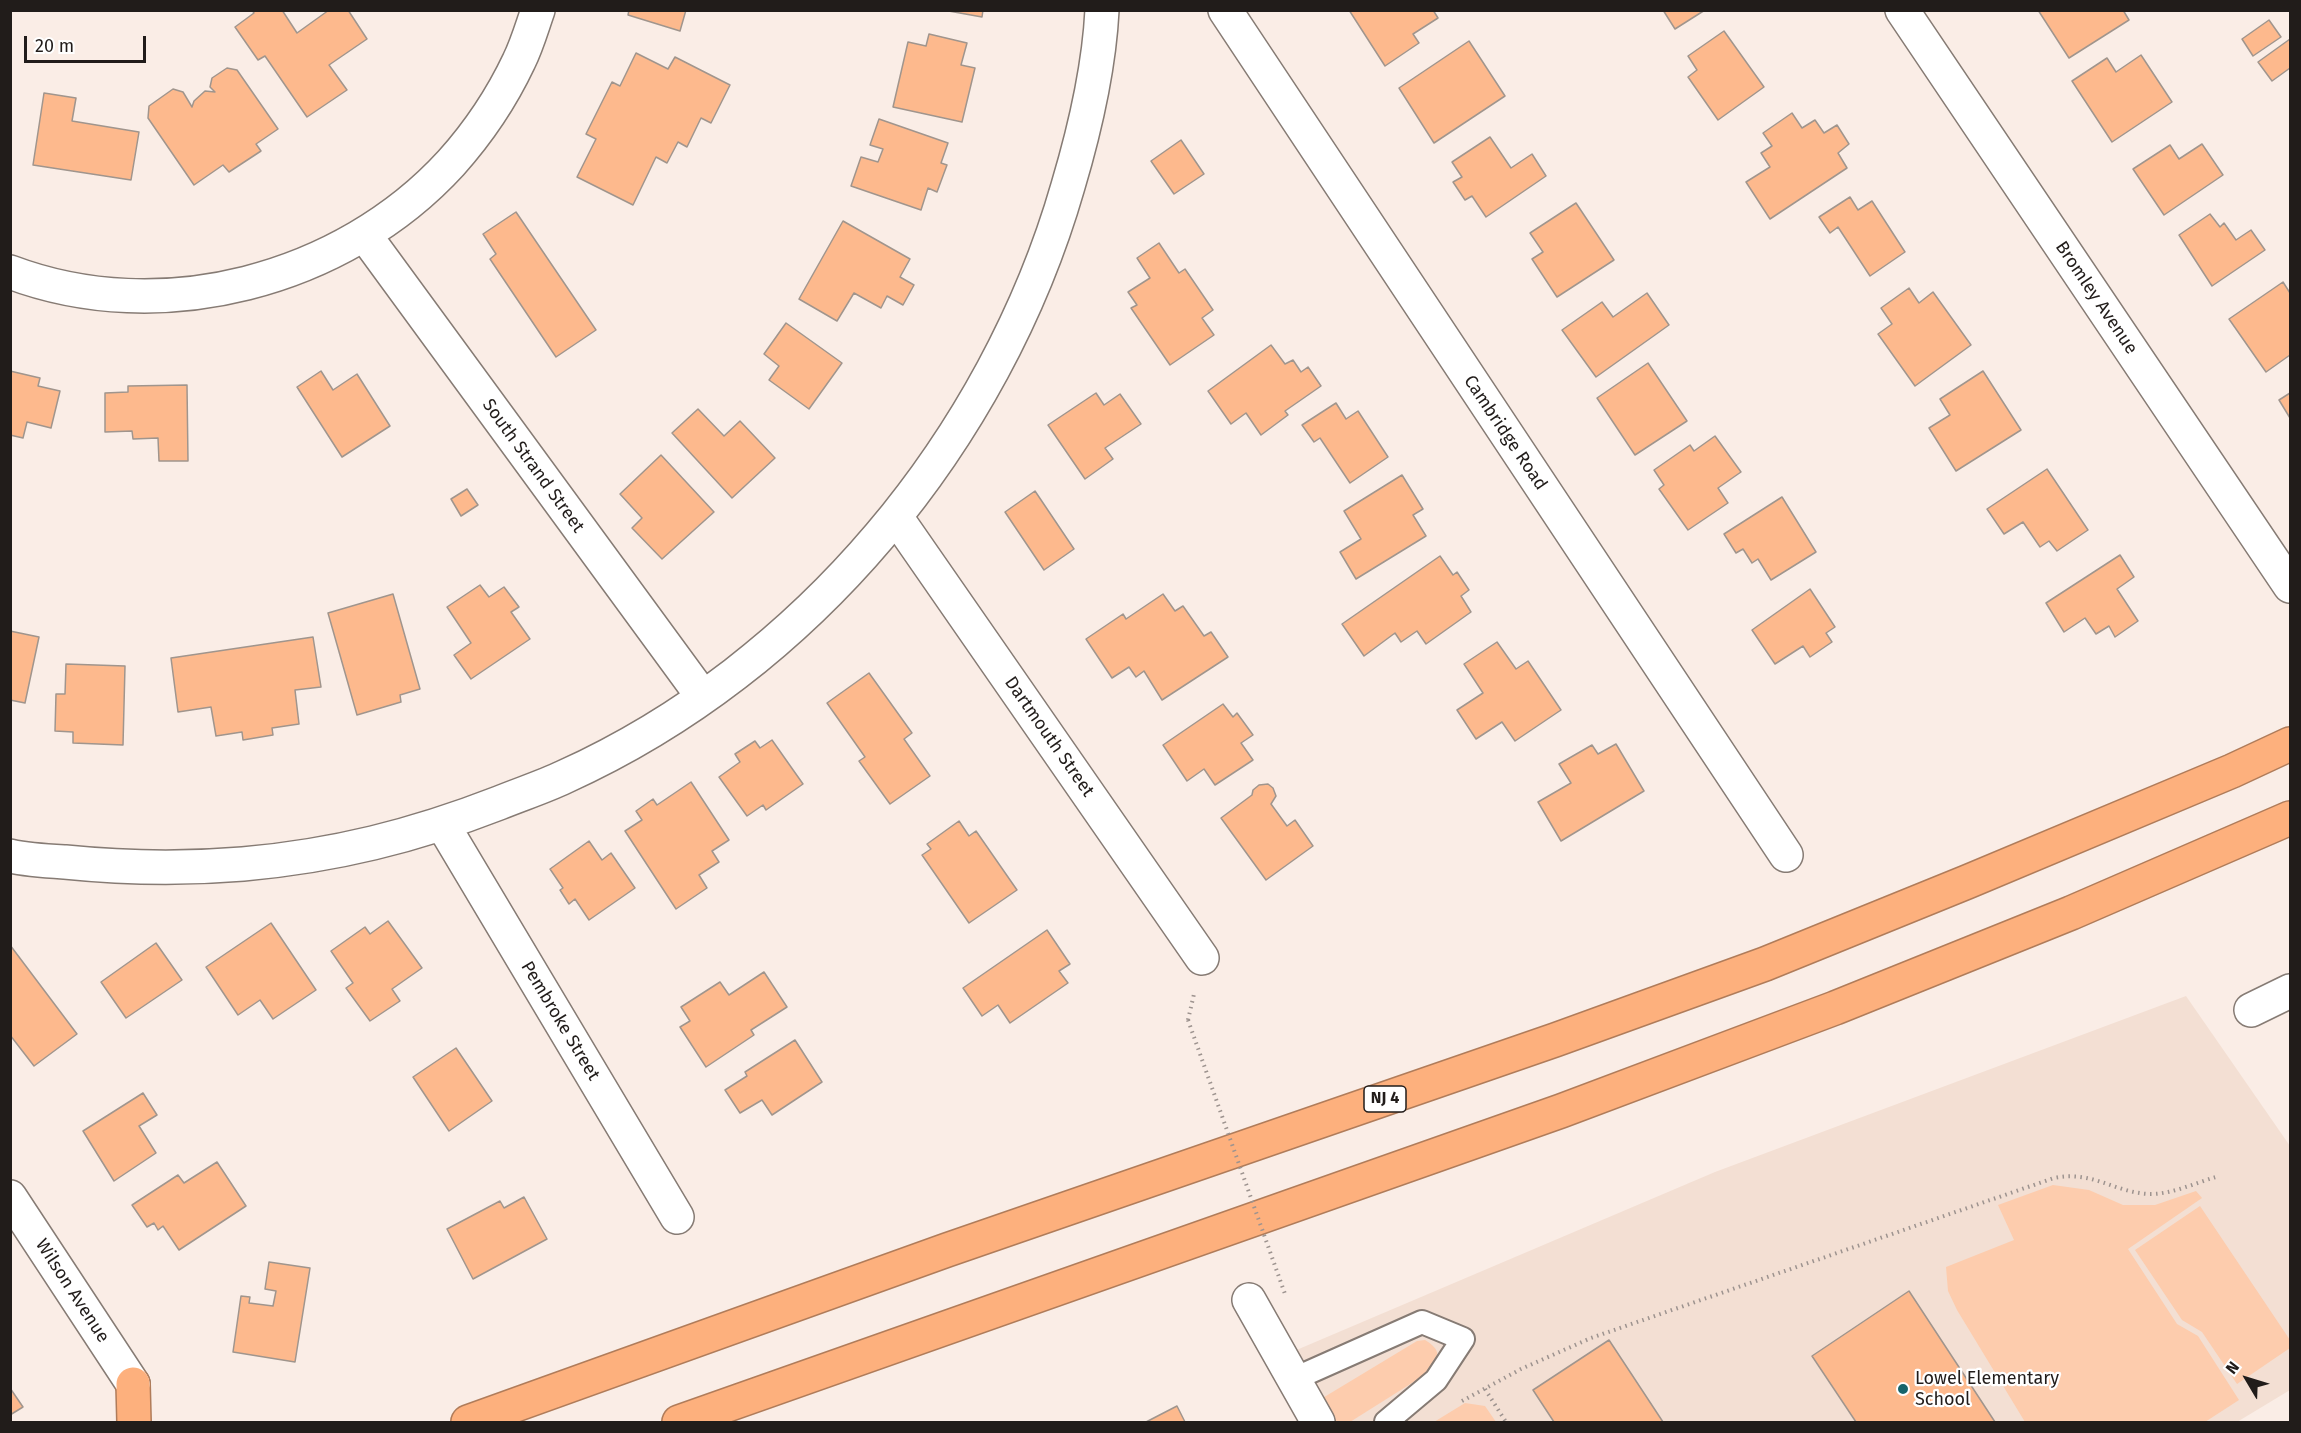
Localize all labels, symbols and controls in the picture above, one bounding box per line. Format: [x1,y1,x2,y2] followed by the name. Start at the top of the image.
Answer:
[27,24,148,62] scale bar
[35,35,74,57] text: 20 m
[2050,237,2142,359] street label: Bromley Avenue
[1459,372,1551,494] street label: Cambridge Road
[477,395,589,537] street label: South Strand Street
[1000,673,1098,801] street label: Dartmouth Street
[516,957,604,1085] street label: Pembroke Street
[1364,1086,1406,1112] road number: NJ 4
[30,1235,114,1347] street label: Wilson Avenue
[2217,1349,2277,1409] north arrow
[2222,1358,2243,1378] text: N
[1915,1368,2059,1410] place label: Lowel Elementary School
[1896,1382,1910,1396] marker: Lowel Elementary School

